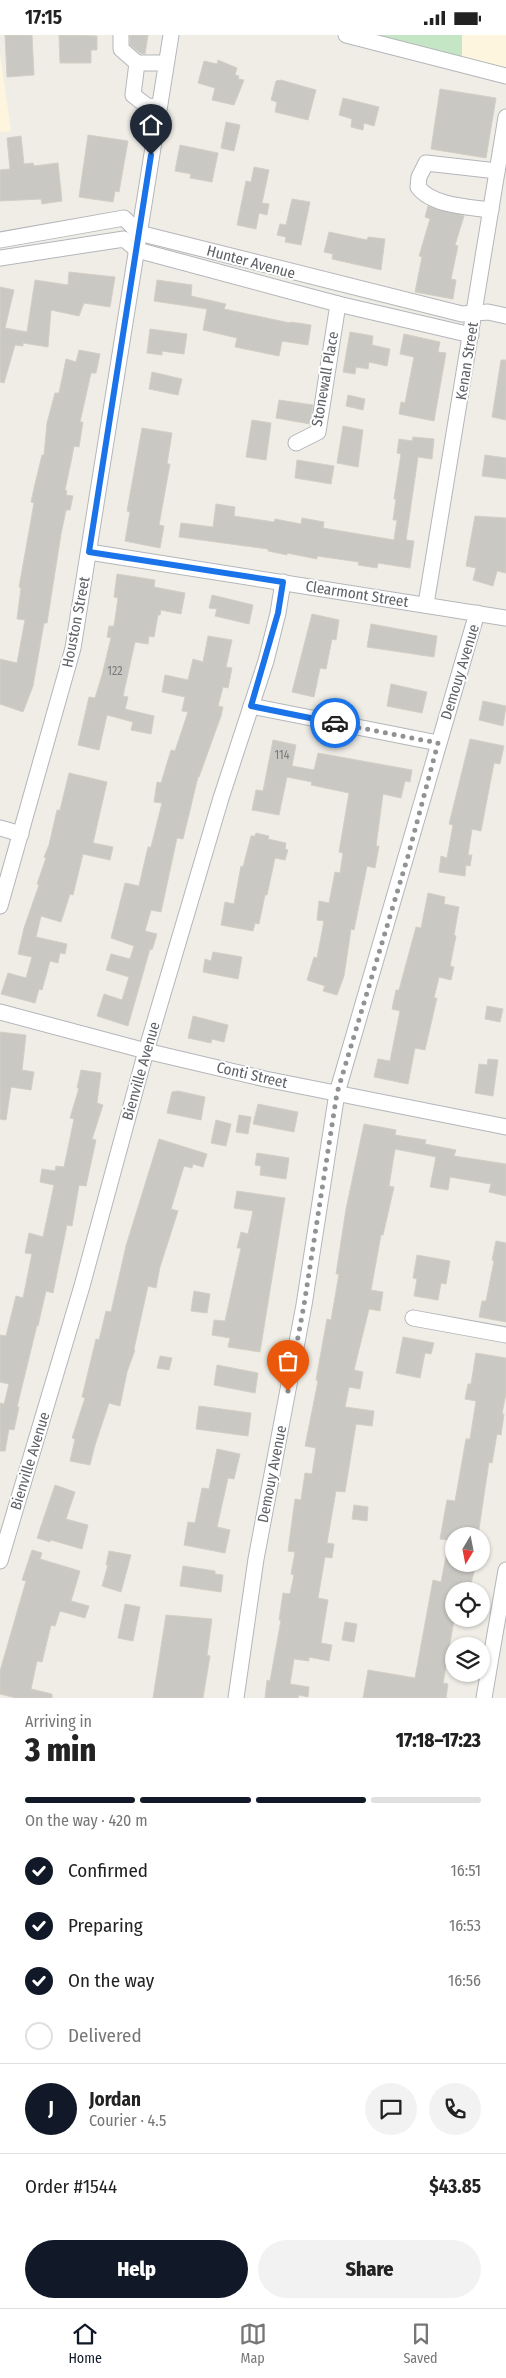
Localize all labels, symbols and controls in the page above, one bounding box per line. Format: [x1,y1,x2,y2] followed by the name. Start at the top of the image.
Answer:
[25,6,62,29] text: 17:15
[130,104,172,155] pin
[137,111,165,139] icon: home
[205,242,297,282] street label: Hunter Avenue
[452,321,482,401] street label: Kenan Street
[308,330,342,428] street label: Stonewall Place
[58,575,94,669] street label: Houston Street
[304,577,410,611] street label: Clearmont Street
[437,622,483,722] street label: Demouy Avenue
[107,664,123,678] house number: 122
[310,698,360,748] courier
[321,709,349,737] icon: car
[274,748,290,762] house number: 114
[118,1020,164,1122] street label: Bienville Avenue
[215,1058,289,1092] street label: Conti Street
[267,1340,309,1391] pin
[274,1347,302,1375] icon: bag
[7,1410,53,1512] street label: Bienville Avenue
[254,1424,290,1524] street label: Demouy Avenue
[445,1527,490,1573] north arrow
[445,1527,490,1682] map controls
[445,1582,490,1627] button: locate
[445,1637,490,1682] button: layers
[25,1712,92,1731] text: Arriving in
[396,1729,481,1752] text: 17:18–17:23
[25,1731,96,1769] text: 3 min
[25,1811,147,1830] text: On the way · 420 m
[25,1857,53,1885] icon: check
[68,1859,148,1882] text: Confirmed
[451,1861,481,1880] text: 16:51
[25,1912,53,1940] icon: check
[68,1914,143,1937] text: Preparing
[449,1916,481,1935] text: 16:53
[25,1967,53,1995] icon: check
[68,1969,154,1992] text: On the way
[448,1971,481,1990] text: 16:56
[68,2024,142,2047] text: Delivered
[365,2083,417,2135] button: chat
[429,2083,481,2135] button: phone
[89,2088,141,2111] text: Jordan
[48,2097,54,2120] text: J
[89,2111,166,2130] text: Courier · 4.5
[25,2175,117,2198] text: Order #1544
[429,2175,481,2198] text: $43.85
[25,2240,248,2298] button: Help
[258,2240,481,2298] button: Share
[68,2320,102,2367] tab: Home
[239,2320,267,2367] tab: Map
[403,2320,438,2367] tab: Saved

